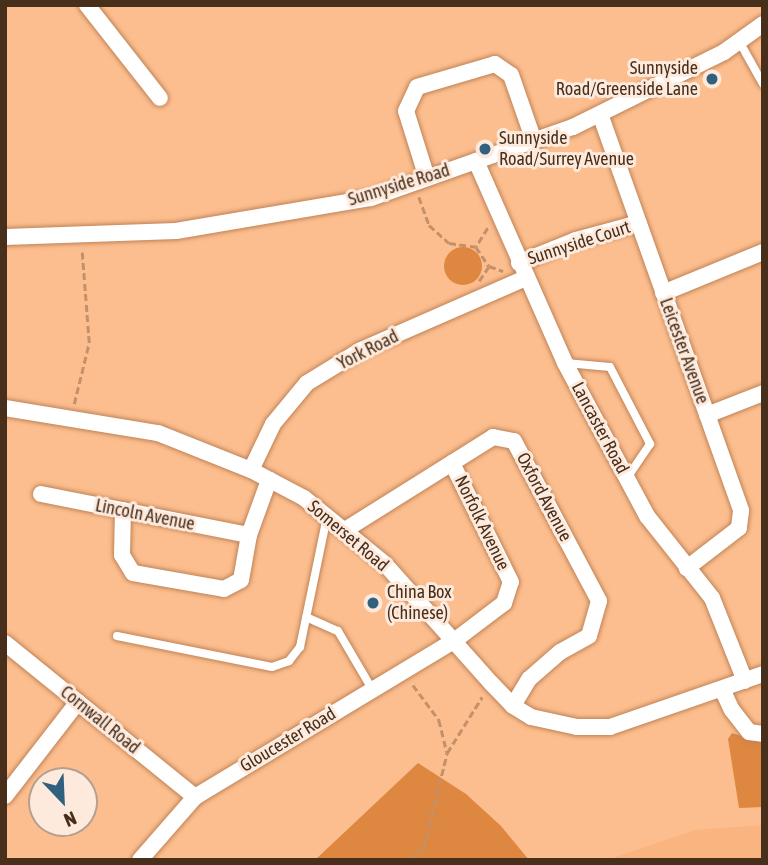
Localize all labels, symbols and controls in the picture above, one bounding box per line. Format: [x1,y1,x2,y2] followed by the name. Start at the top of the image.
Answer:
[556,58,698,100] place label: Sunnyside Road/Greenside Lane
[704,71,720,87] marker: Sunnyside Road/Greenside Lane
[499,128,634,170] place label: Sunnyside Road/Surrey Avenue
[477,141,493,157] marker: Sunnyside Road/Surrey Avenue
[346,159,452,211] street label: Sunnyside Road
[525,216,633,270] street label: Sunnyside Court
[655,295,713,407] street label: Leicester Avenue
[334,326,402,374] street label: York Road
[567,378,633,478] street label: Lancaster Road
[512,449,576,545] street label: Oxford Avenue
[450,472,514,574] street label: Norfolk Avenue
[93,495,197,535] street label: Lincoln Avenue
[303,496,393,576] street label: Somerset Road
[387,582,452,624] place label: China Box (Chinese)
[365,595,381,611] marker: China Box (Chinese)
[56,681,144,759] street label: Cornwall Road
[236,703,340,777] street label: Gloucester Road
[28,767,98,837] north arrow
[61,807,80,832] text: N

